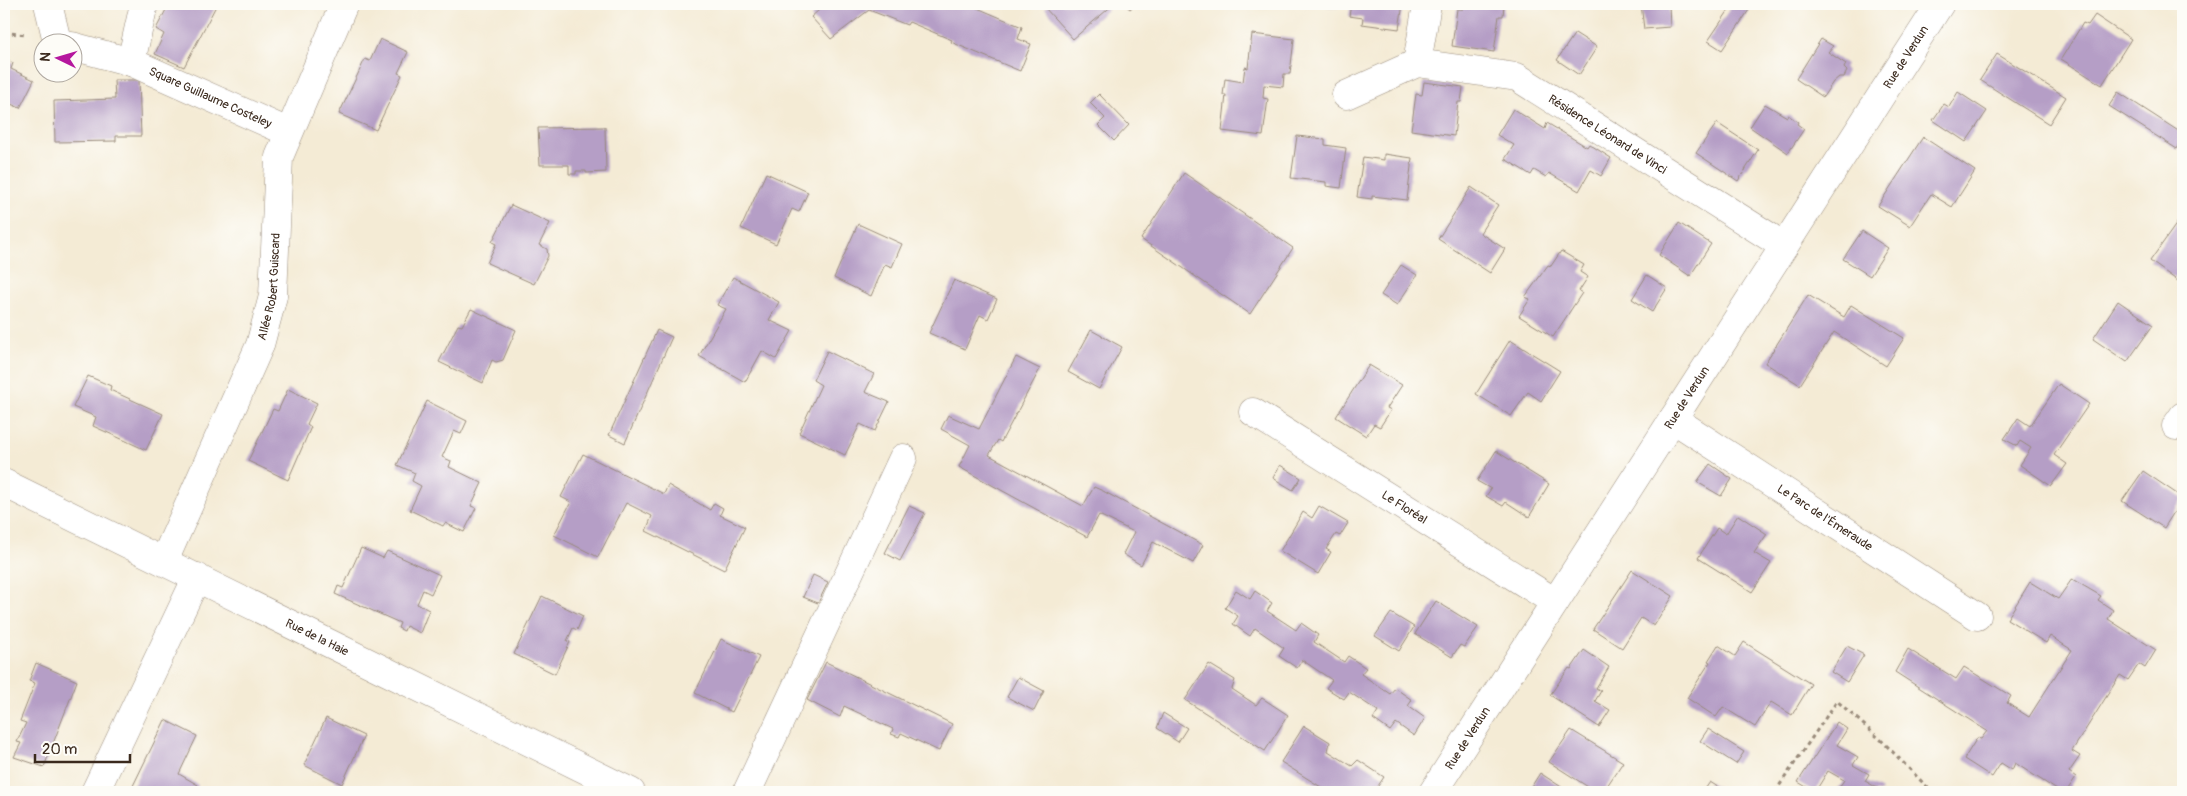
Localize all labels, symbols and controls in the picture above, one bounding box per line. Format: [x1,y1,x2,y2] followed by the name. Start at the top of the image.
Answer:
[1880,22,1932,91] street label: Rue de Verdun
[32,32,82,82] north arrow
[37,51,54,62] text: N
[147,63,274,131] street label: Square Guillaume Costeley
[1546,91,1670,177] street label: Résidence Léonard de Vinci
[254,232,283,342] street label: Allée Robert Guiscard
[1661,363,1713,432] street label: Rue de Verdun
[1774,481,1876,554] street label: Le Parc de l'Émeraude
[1379,487,1430,527] street label: Le Floréal
[283,615,351,659] street label: Rue de la Haie
[1442,704,1494,773] street label: Rue de Verdun
[35,731,130,763] scale bar
[42,740,77,759] text: 20 m

